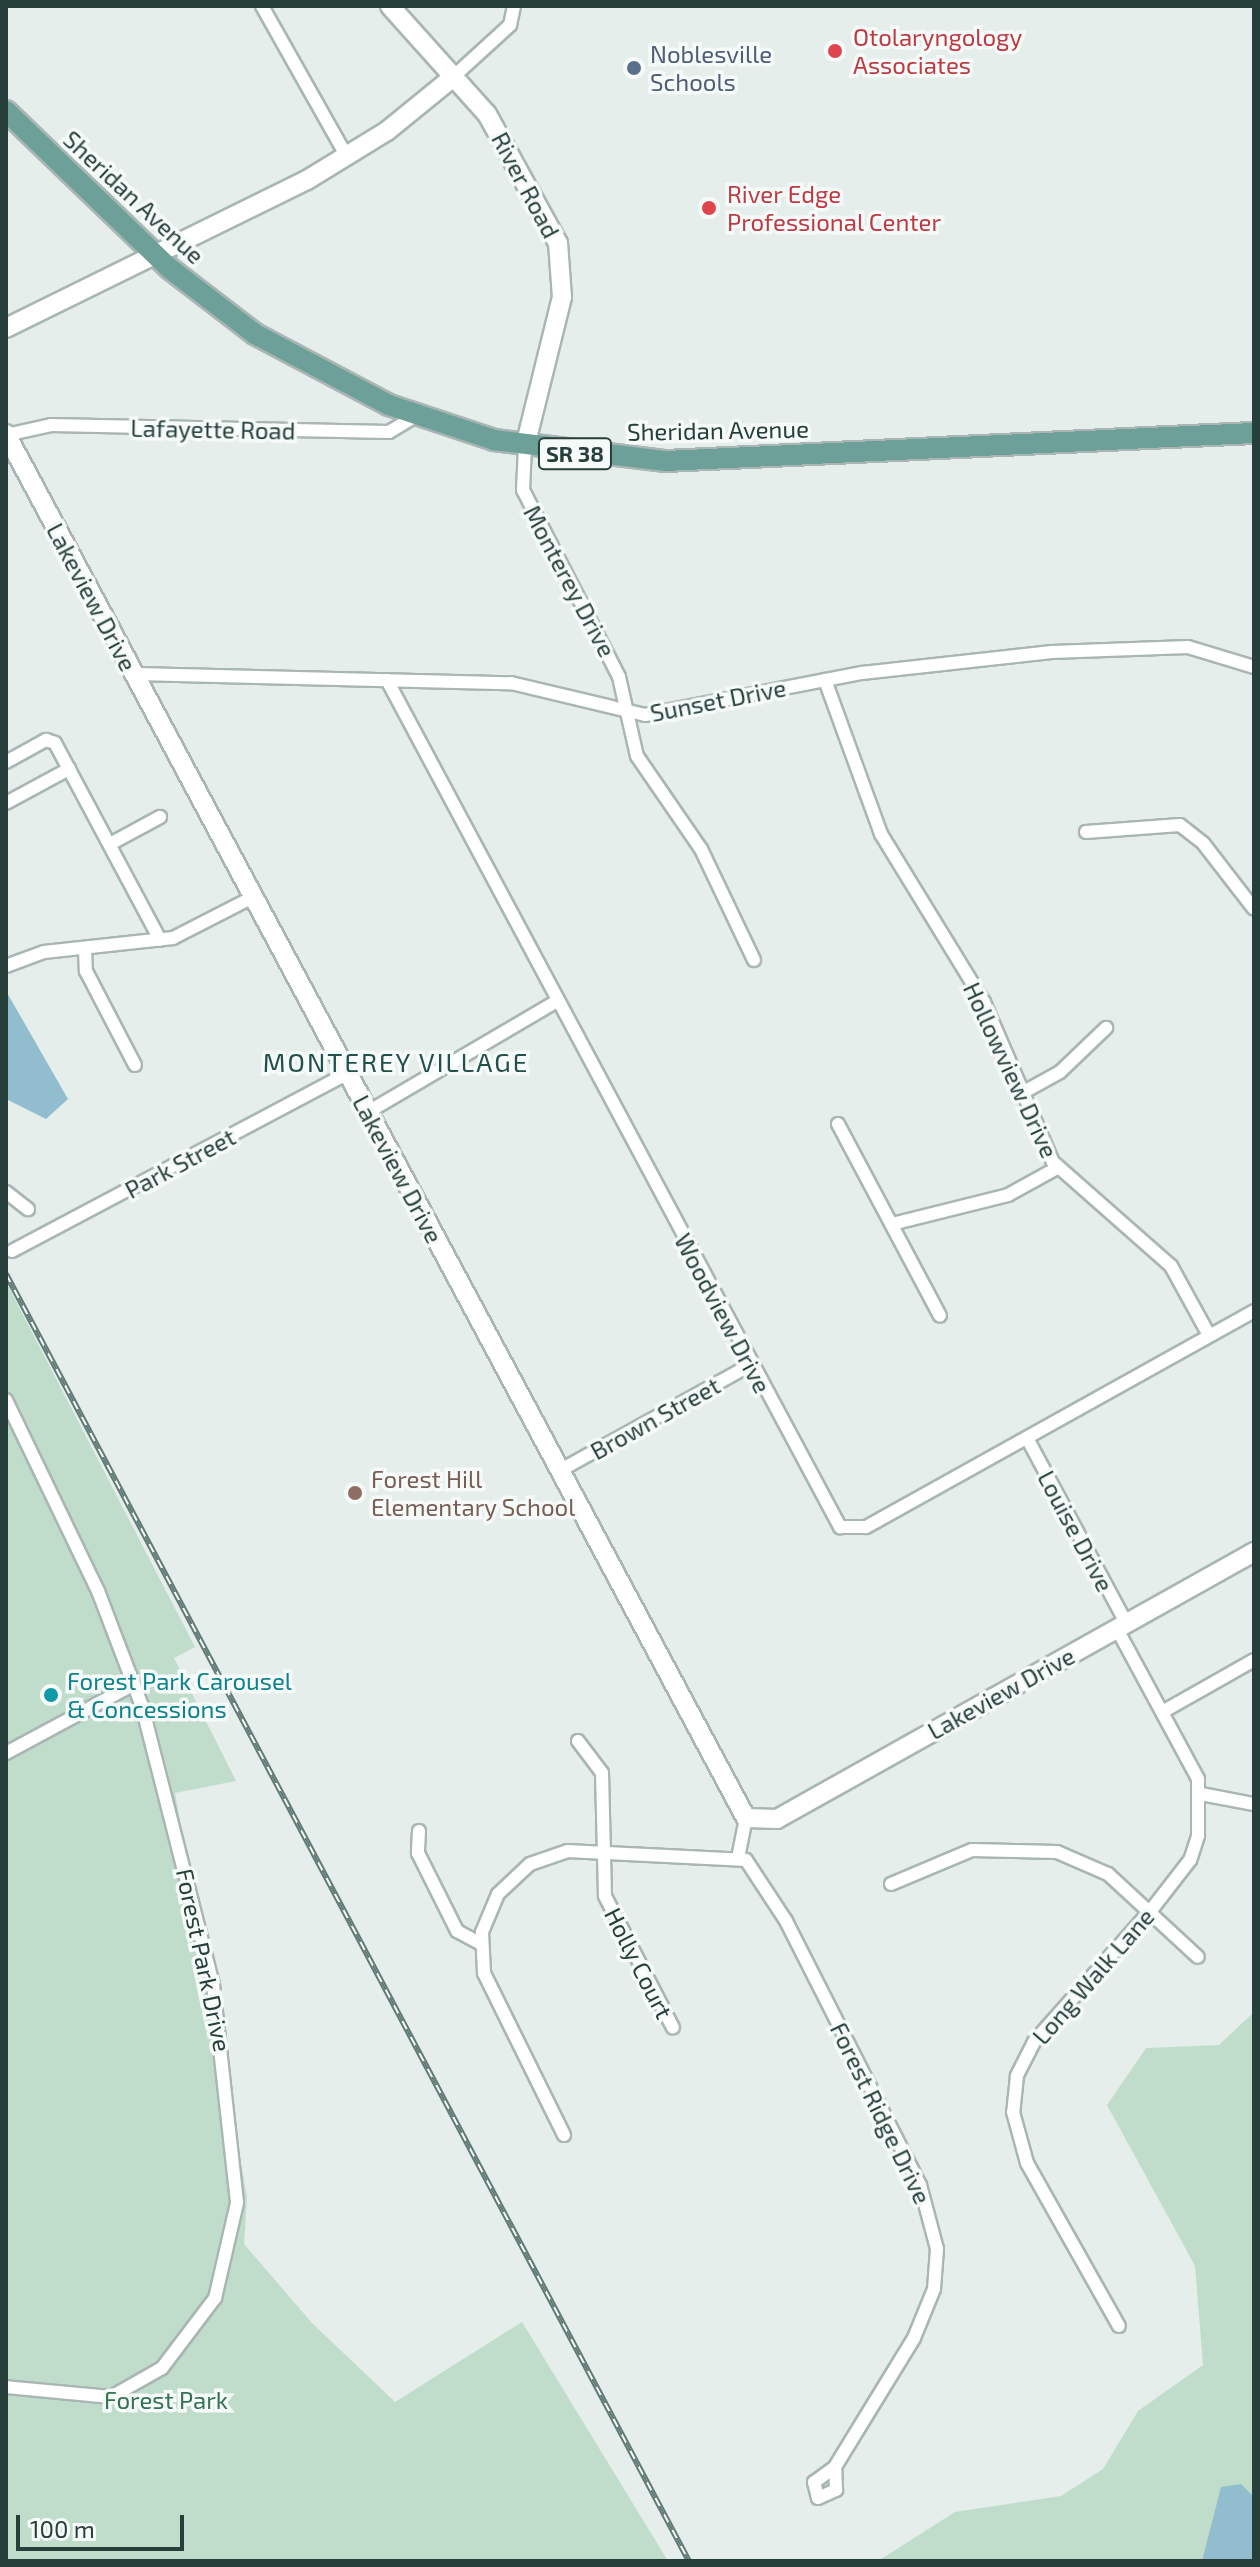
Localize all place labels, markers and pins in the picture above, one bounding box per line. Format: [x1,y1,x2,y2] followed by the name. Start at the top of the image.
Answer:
[853,23,1022,79] place label: Otolaryngology Associates
[650,40,772,96] place label: Noblesville Schools
[824,40,846,62] marker: Otolaryngology Associates
[625,59,643,77] marker: Noblesville Schools
[727,180,942,236] place label: River Edge Professional Center
[698,197,720,219] marker: River Edge Professional Center
[371,1465,576,1521] place label: Forest Hill Elementary School
[346,1484,364,1502] marker: Forest Hill Elementary School
[67,1667,292,1723] place label: Forest Park Carousel & Concessions
[42,1686,60,1704] marker: Forest Park Carousel & Concessions

